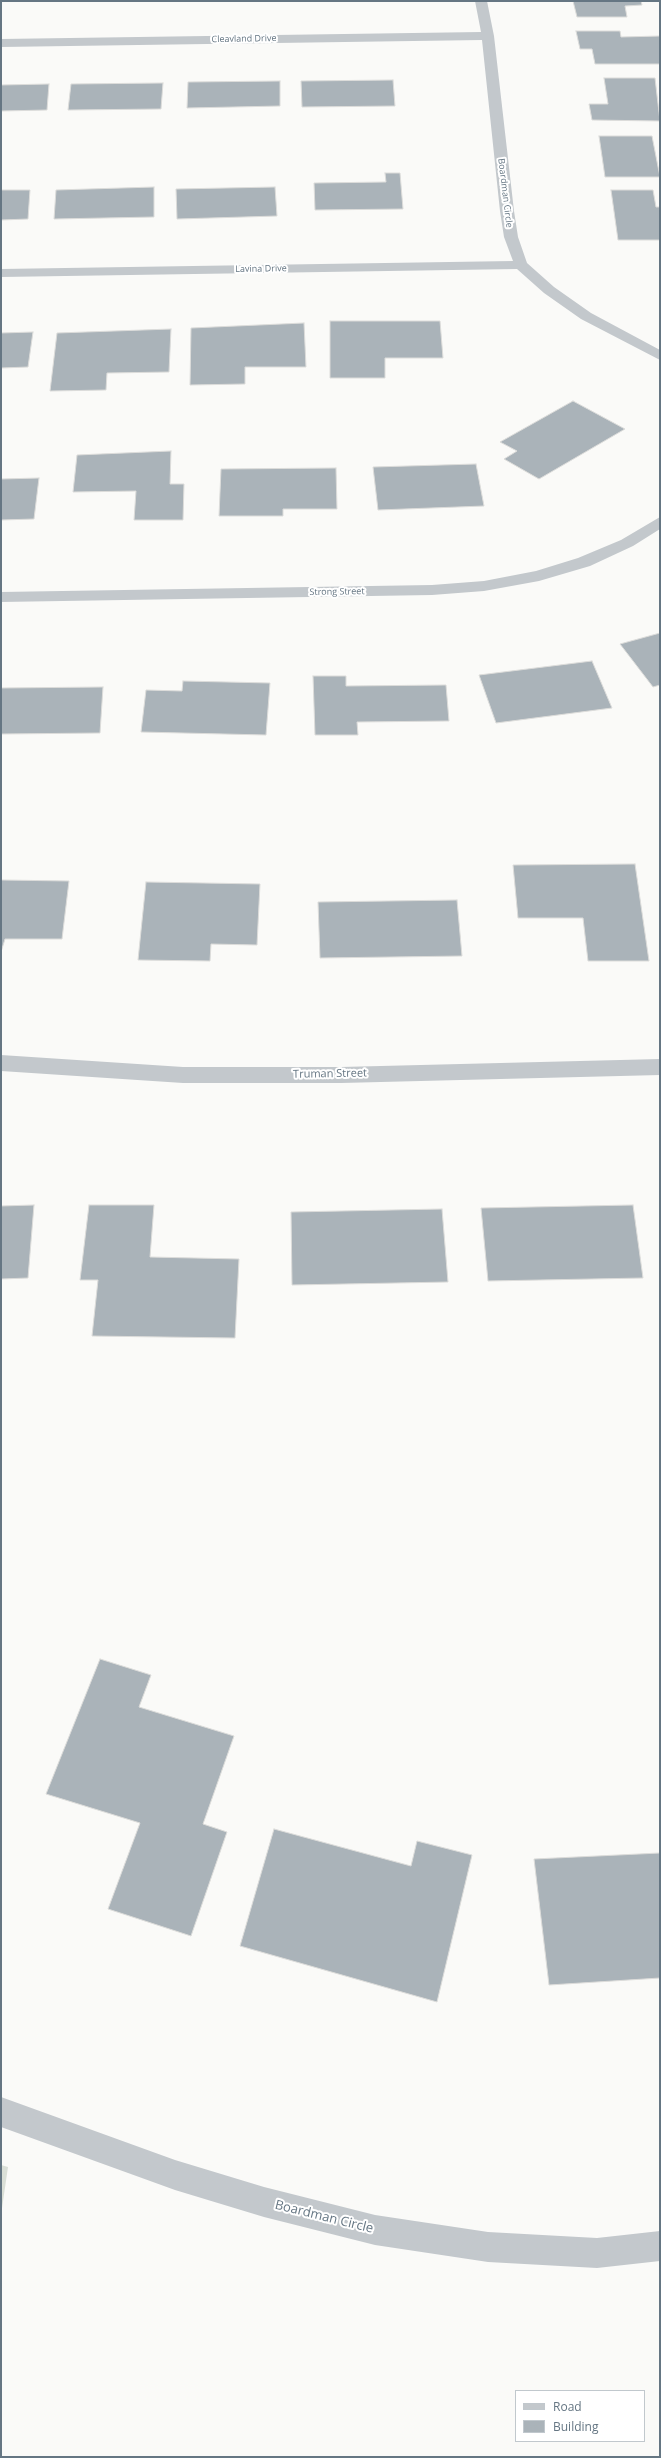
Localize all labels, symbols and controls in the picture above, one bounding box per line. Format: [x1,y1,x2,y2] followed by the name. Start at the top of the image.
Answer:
[211,33,277,45] street label: Cleavland Drive
[495,158,515,228] street label: Boardman Circle
[235,263,287,275] street label: Lavina Drive
[309,586,365,598] street label: Strong Street
[293,1067,367,1081] street label: Truman Street
[273,2197,375,2237] street label: Boardman Circle
[515,2390,645,2442] legend
[553,2398,582,2415] text: Road
[553,2418,598,2435] text: Building

